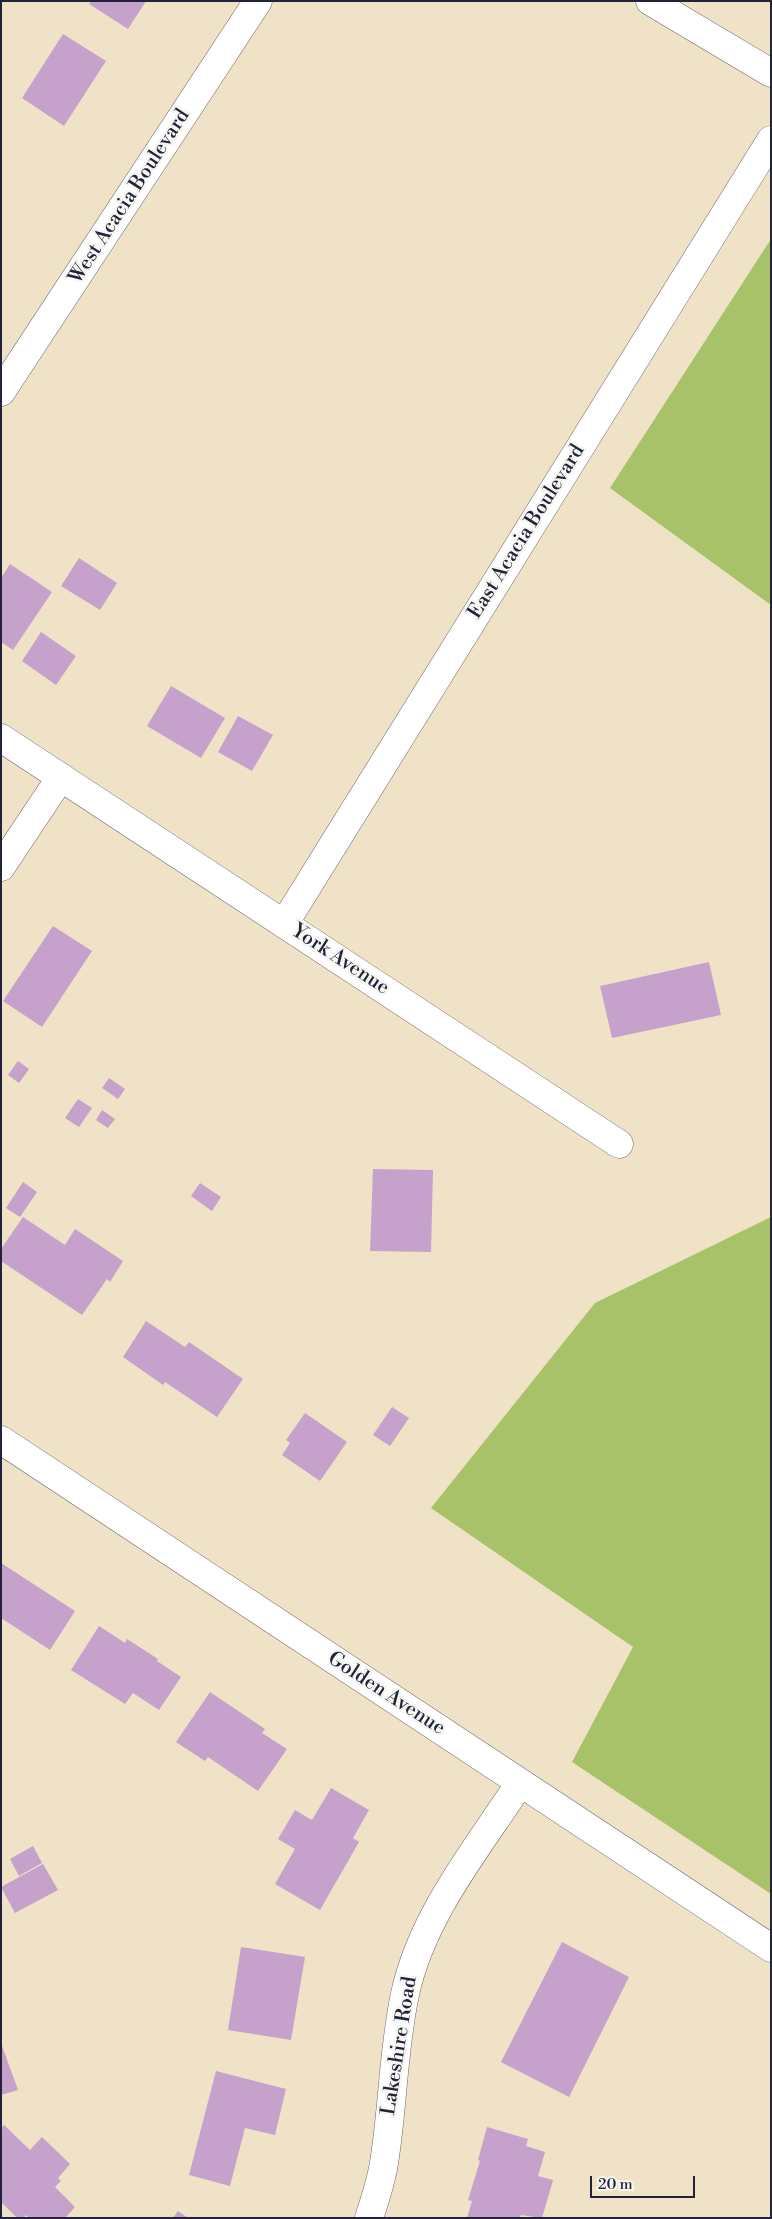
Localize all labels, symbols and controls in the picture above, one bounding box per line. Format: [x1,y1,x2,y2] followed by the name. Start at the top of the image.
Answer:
[64,105,196,289] street label: West Acacia Boulevard
[464,440,590,624] street label: East Acacia Boulevard
[287,920,393,1000] street label: York Avenue
[323,1647,449,1741] street label: Golden Avenue
[377,1975,423,2117] street label: Lakeshire Road
[592,2166,697,2198] scale bar
[598,2175,633,2194] text: 20 m

